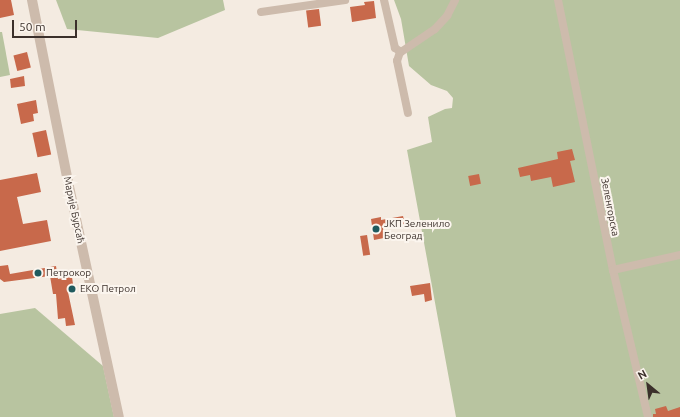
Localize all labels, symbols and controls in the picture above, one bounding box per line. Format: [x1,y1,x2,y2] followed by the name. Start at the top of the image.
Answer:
[14,12,79,38] scale bar
[19,20,46,33] text: 50 m
[61,175,87,245] street label: Марије Бурсаћ
[598,177,622,237] street label: Зеленгорска
[384,217,450,240] place label: ЈКП Зеленило Београд
[371,224,381,234] marker: ЈКП Зеленило Београд
[46,267,91,279] place label: Петрокор
[33,268,43,278] marker: Петрокор
[80,283,136,295] place label: ЕКО Петрол
[67,284,77,294] marker: ЕКО Петрол
[628,365,668,405] north arrow
[636,367,649,382] text: N

